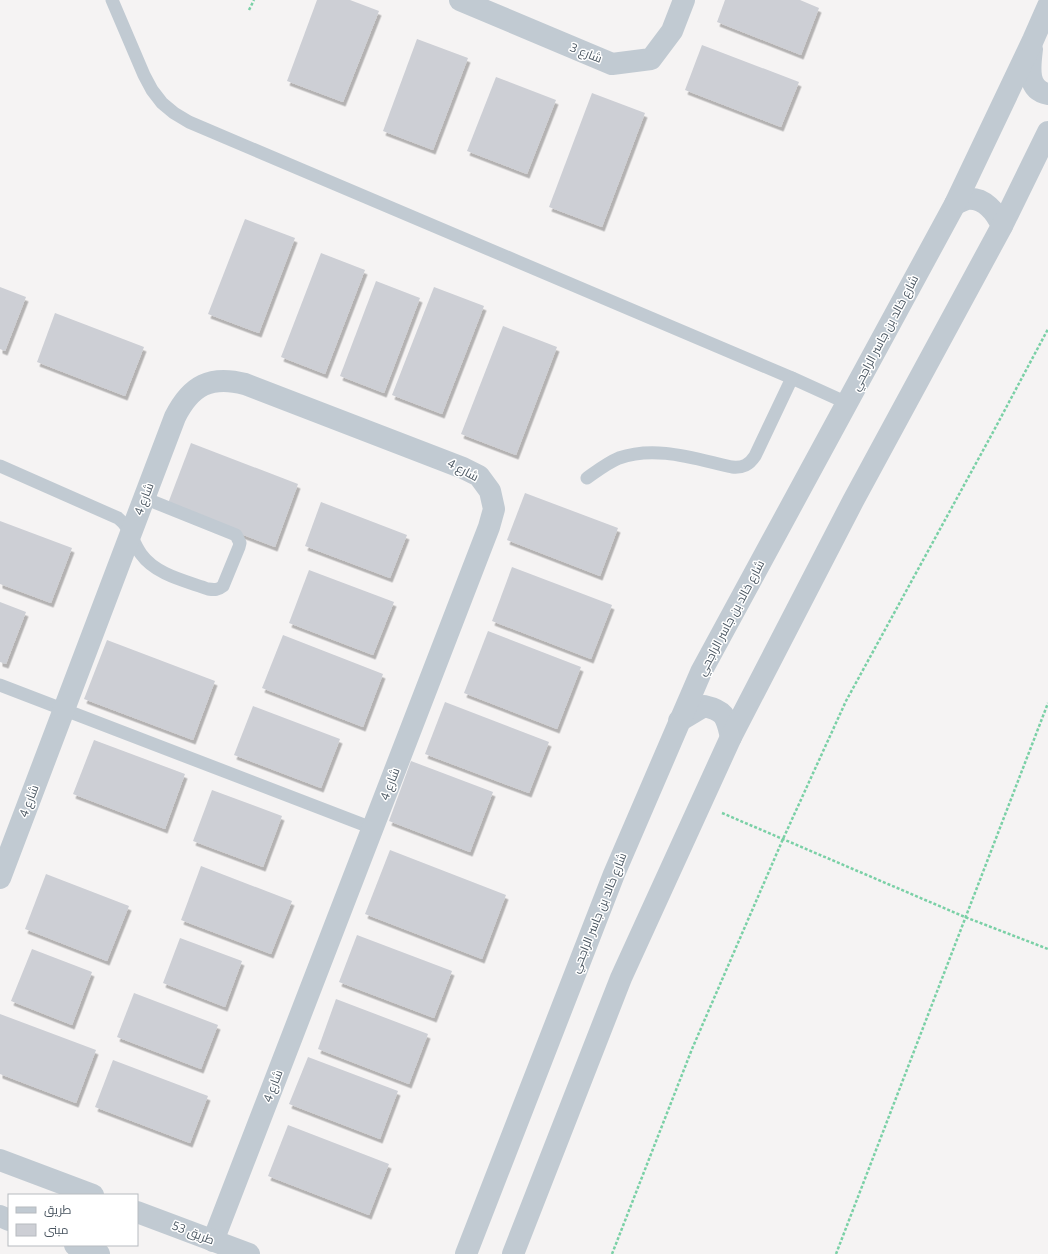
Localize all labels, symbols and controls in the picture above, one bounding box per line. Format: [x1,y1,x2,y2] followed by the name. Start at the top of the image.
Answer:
[568,38,605,67] street label: شارع 3
[847,272,924,394] street label: شارع خالد بن جاسر الراجحي
[445,454,482,485] street label: شارع 4
[130,480,157,517] street label: شارع 4
[693,557,770,679] street label: شارع خالد بن جاسر الراجحي
[376,765,403,802] street label: شارع 4
[15,782,42,819] street label: شارع 4
[567,850,632,976] street label: شارع خالد بن جاسر الراجحي
[259,1067,286,1104] street label: شارع 4
[8,1194,138,1246] legend
[44,1201,72,1218] text: طريق
[169,1217,217,1248] street label: طريق 53
[44,1221,69,1238] text: مبنى

